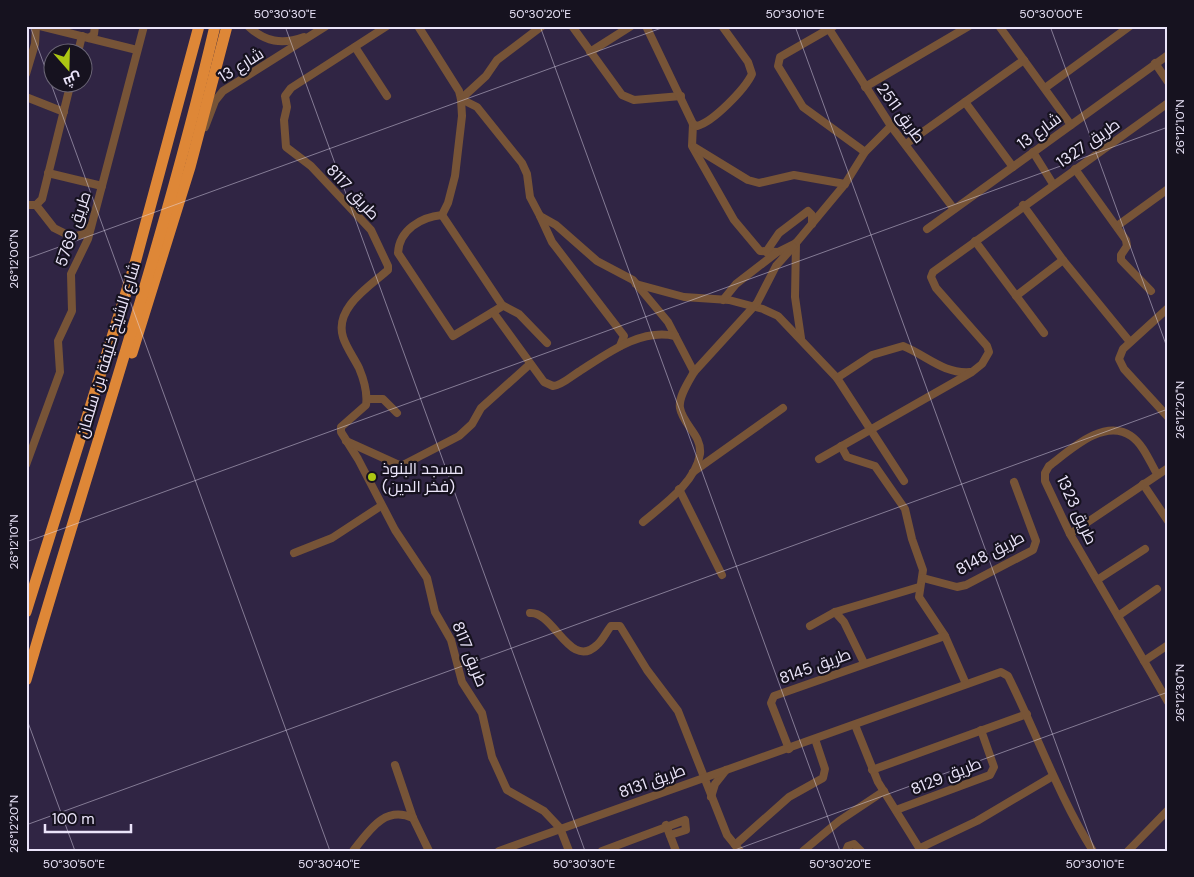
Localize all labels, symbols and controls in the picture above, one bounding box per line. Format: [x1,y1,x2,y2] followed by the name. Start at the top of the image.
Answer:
[254,6,316,22] text: 50°30'30"E
[509,6,571,22] text: 50°30'20"E
[765,6,825,22] text: 50°30'10"E
[1019,6,1083,22] text: 50°30'00"E
[42,42,92,92] north arrow
[214,43,268,88] street label: شارع 13
[61,69,84,92] text: ش
[872,79,930,147] street label: طريق 2511
[1172,100,1188,154] text: 26°12'10"N
[1013,108,1066,155] street label: شارع 13
[1052,114,1124,172] street label: طريق 1327
[322,160,384,224] street label: طريق 8117
[50,189,96,269] street label: طريق 5769
[6,229,22,289] text: 26°12'00"N
[71,259,146,441] street label: شارع الشيخ خليفة بن سلمان
[1172,381,1188,439] text: 26°12'20"N
[382,458,464,497] place label: مسجد البنوذ (فخر الدين)
[366,471,378,483] marker: مسجد البنوذ (فخر الدين)
[1052,472,1102,548] street label: طريق 1323
[6,515,22,569] text: 26°12'10"N
[952,526,1028,580] street label: طريق 8148
[447,618,493,690] street label: طريق 8117
[776,643,854,689] street label: طريق 8145
[1172,664,1188,722] text: 26°12'30"N
[908,752,984,800] street label: طريق 8129
[616,759,688,803] street label: طريق 8131
[6,795,22,853] text: 26°12'20"N
[45,802,131,834] scale bar
[52,809,95,829] text: 100 m
[43,856,105,872] text: 50°30'50"E
[298,856,360,872] text: 50°30'40"E
[553,856,615,872] text: 50°30'30"E
[809,856,871,872] text: 50°30'20"E
[1065,856,1125,872] text: 50°30'10"E

